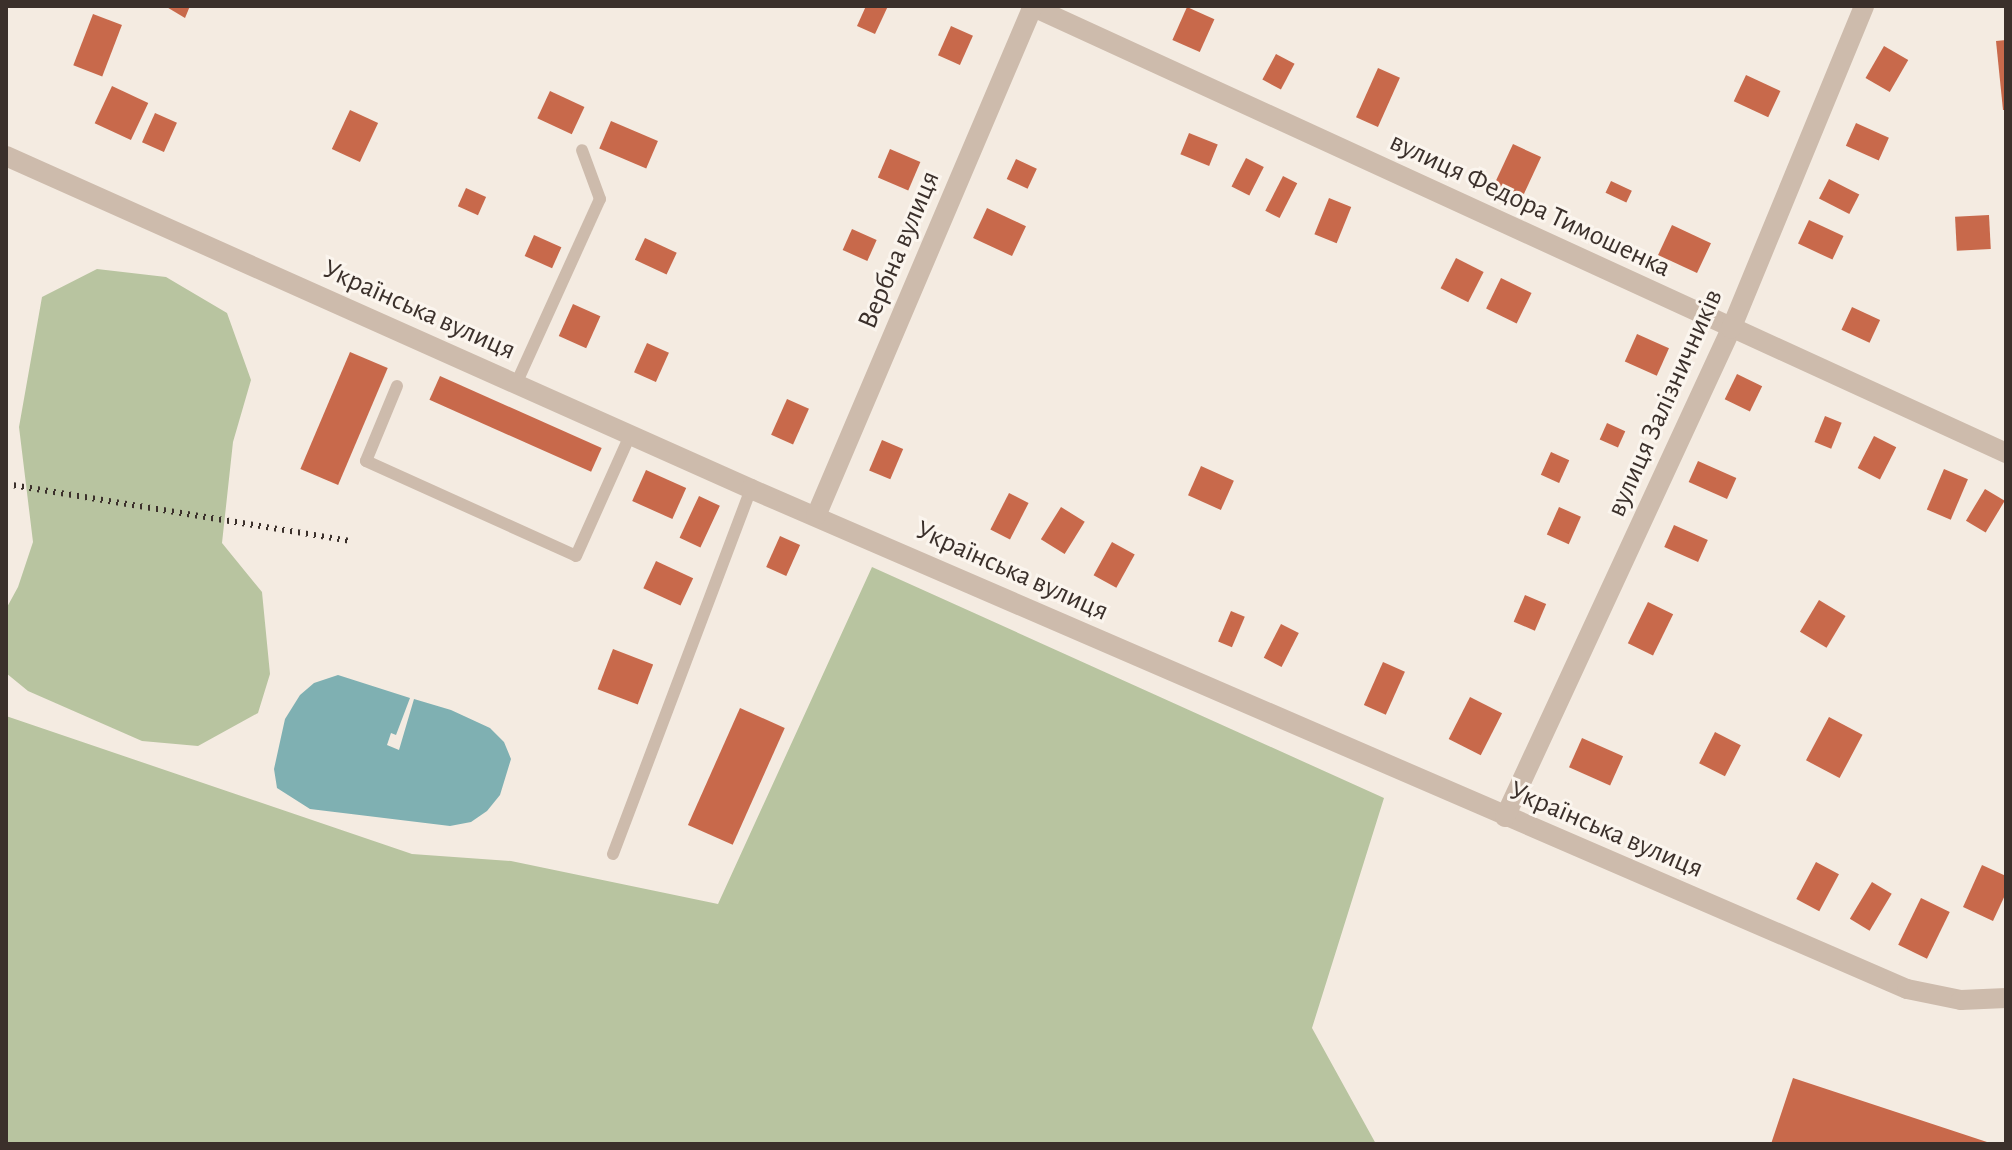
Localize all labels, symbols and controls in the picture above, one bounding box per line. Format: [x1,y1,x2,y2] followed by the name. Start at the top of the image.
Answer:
[1384,125,1676,285] street label: вулиця Федора Тимошенка
[851,166,947,334] street label: Вербна вулиця
[317,252,521,368] street label: Українська вулиця
[1600,284,1730,522] street label: вулиця Залізничників
[910,513,1114,629] street label: Українська вулиця
[1504,774,1708,886] street label: Українська вулиця

